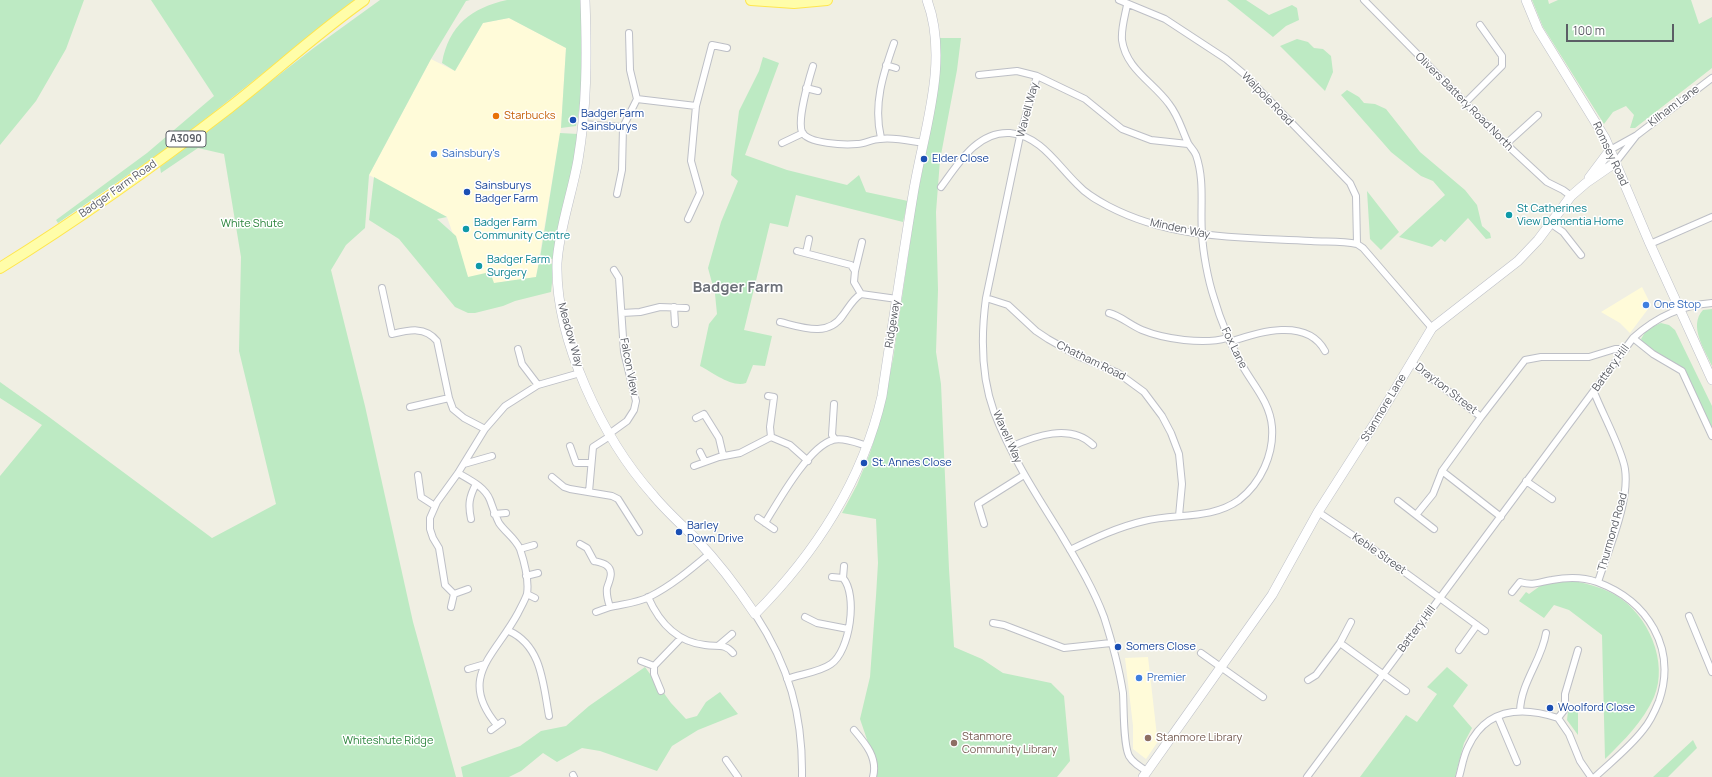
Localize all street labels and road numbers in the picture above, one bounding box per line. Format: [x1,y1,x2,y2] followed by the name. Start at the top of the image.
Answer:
[1412,50,1516,154] street label: Olivers Battery Road North
[1238,70,1296,128] street label: Walpole Road
[1014,81,1042,139] street label: Wavell Way
[1646,83,1702,129] street label: Kilham Lane
[1589,120,1631,188] street label: Romsey Road
[166,131,206,147] road number: A3090
[77,157,159,221] street label: Badger Farm Road
[1149,216,1211,242] street label: Minden Way
[883,299,903,349] street label: Ridgeway
[554,301,586,369] street label: Meadow Way
[1218,325,1250,371] street label: Fox Lane
[617,337,641,397] street label: Falcon View
[1054,339,1128,383] street label: Chatham Road
[1590,342,1632,394] street label: Battery Hill
[1412,361,1480,417] street label: Drayton Street
[1359,372,1409,444] street label: Stanmore Lane
[990,409,1024,465] street label: Wavell Way
[1596,491,1630,573] street label: Thurmond Road
[1350,531,1408,577] street label: Keble Street
[1395,603,1439,655] street label: Battery Hill

